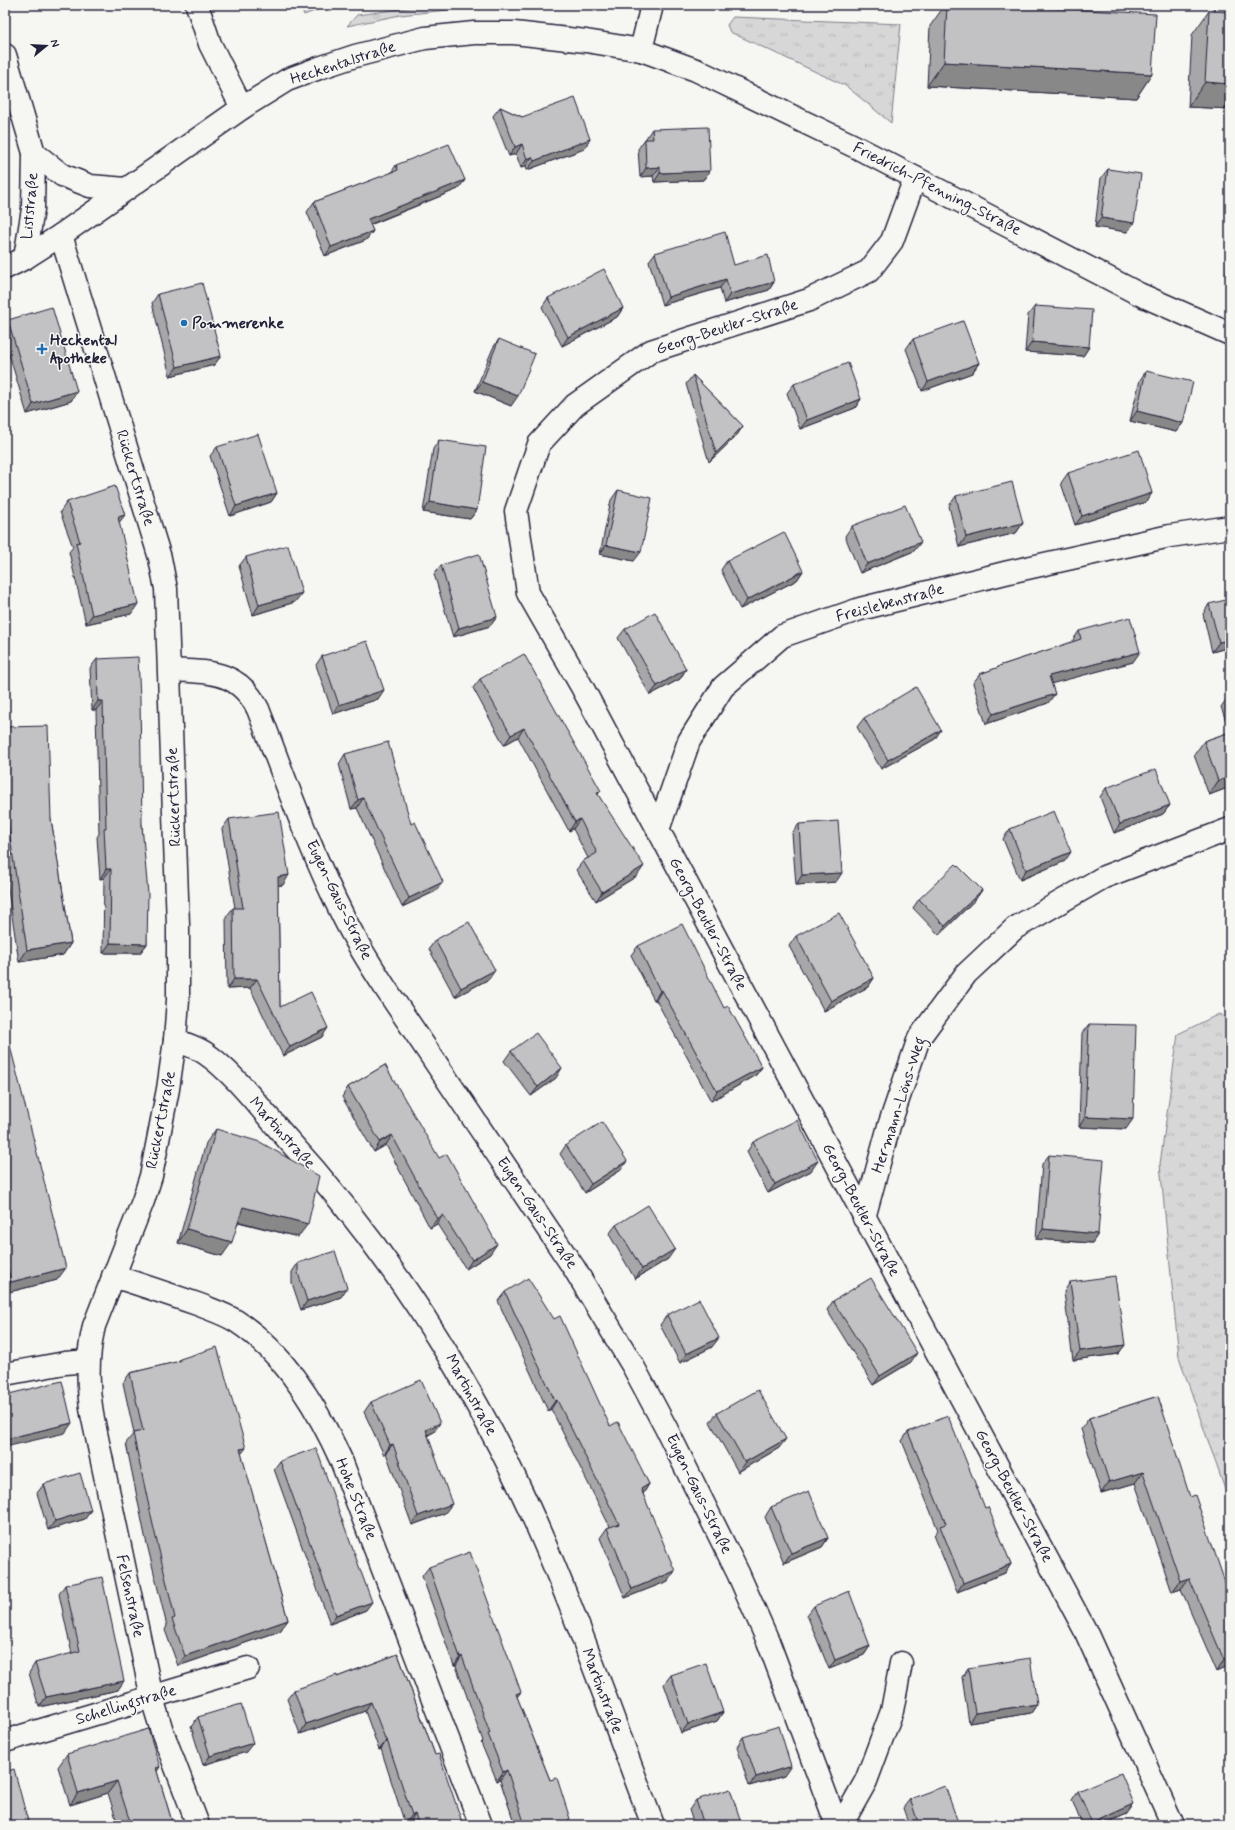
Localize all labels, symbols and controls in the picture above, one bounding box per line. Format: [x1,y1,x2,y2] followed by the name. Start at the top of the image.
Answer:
[26,26,66,66] north arrow
[288,36,399,90] street label: Heckentalstraße
[47,38,62,49] text: N
[849,137,1025,242] street label: Friedrich-Pfenning-Straße
[17,171,43,240] street label: Liststraße
[653,294,801,361] street label: Georg-Beutler-Straße
[192,313,284,334] place label: Pommerenke
[179,318,189,328] marker: Pommerenke
[50,330,117,370] place label: Heckental Apotheke
[37,344,47,354] marker: Heckental Apotheke
[110,427,160,529] street label: Rückertstraße
[834,578,946,627] street label: Freislebenstraße
[162,747,186,847] street label: Rückertstraße
[301,836,377,964] street label: Eugen-Gaus-Straße
[663,854,752,995] street label: Georg-Beutler-Straße
[867,1034,932,1176] street label: Hermann-Löns-Weg
[141,1069,181,1171] street label: Rückertstraße
[244,1093,320,1174] street label: Martinstraße
[816,1140,905,1281] street label: Georg-Beutler-Straße
[492,1153,582,1273] street label: Eugen-Gaus-Straße
[440,1351,502,1440] street label: Martinstraße
[969,1426,1058,1567] street label: Georg-Beutler-Straße
[661,1430,737,1558] street label: Eugen-Gaus-Straße
[330,1455,382,1543] street label: Hohe Straße
[111,1553,149,1640] street label: Felsenstraße
[576,1645,628,1737] street label: Martinstraße
[73,1680,179,1731] street label: Schellingstraße

